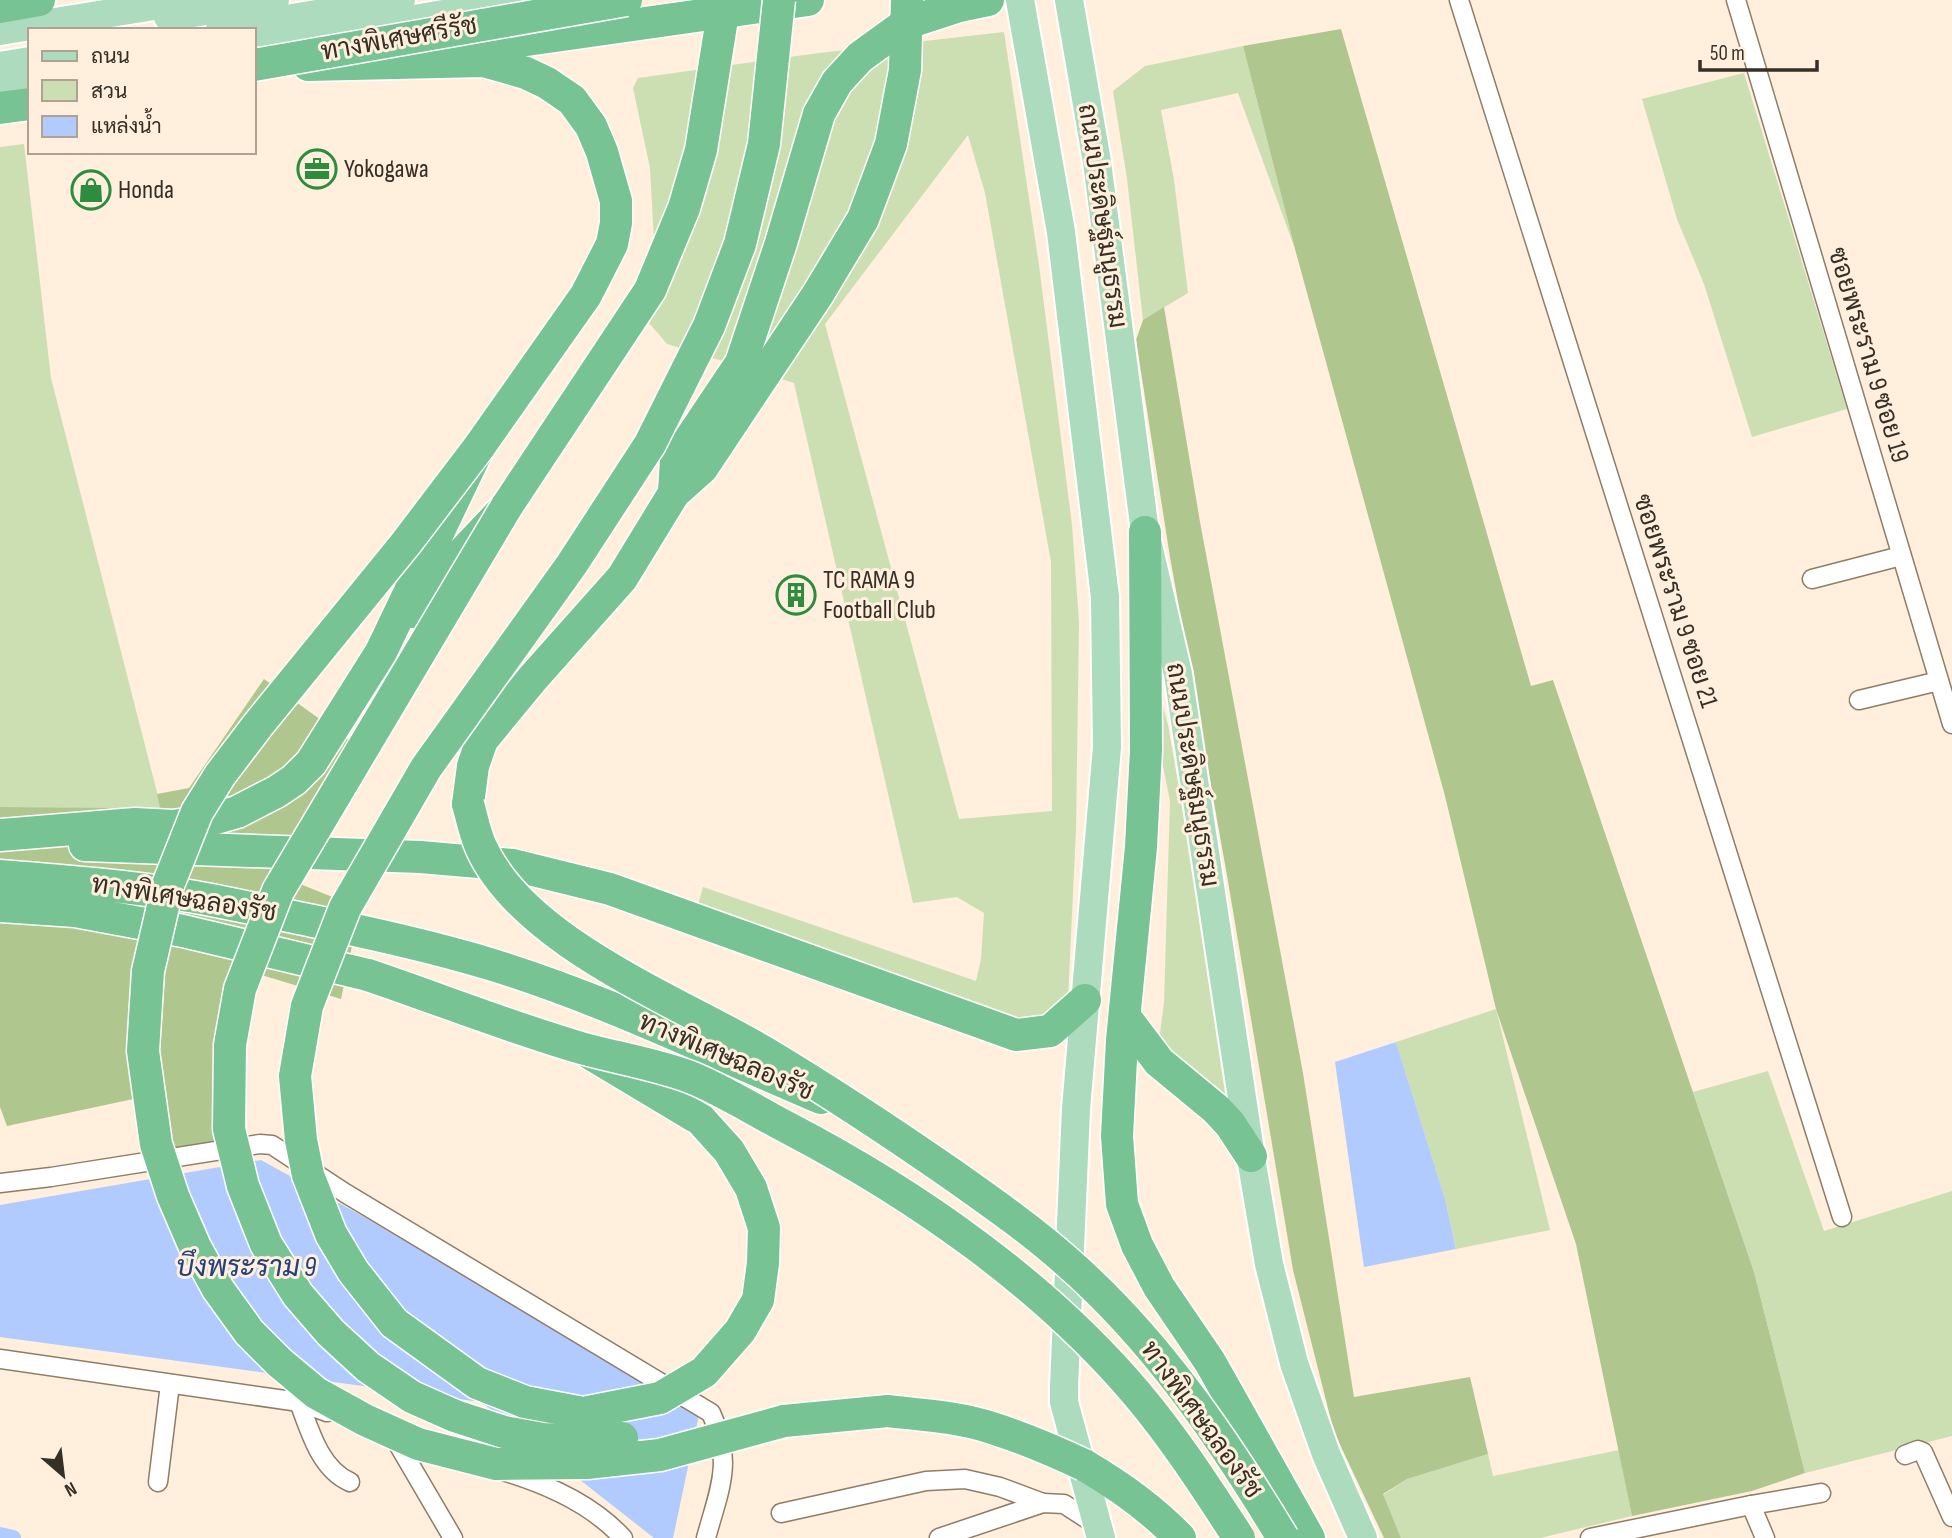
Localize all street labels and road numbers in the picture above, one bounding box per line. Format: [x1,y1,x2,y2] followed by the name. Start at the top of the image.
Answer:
[318,8,480,68] street label: ทางพิเศษศรีรัช
[1070,101,1136,330] street label: ถนนประดิษฐ์มนูธรรม
[1821,244,1915,466] street label: ซอยพระราม 9 ซอย 19
[1626,490,1724,712] street label: ซอยพระราม 9 ซอย 21
[1158,660,1228,889] street label: ถนนประดิษฐ์มนูธรรม
[89,867,279,929] street label: ทางพิเศษฉลองรัช
[634,1004,819,1108] street label: ทางพิเศษฉลองรัช
[1134,1334,1270,1505] street label: ทางพิเศษฉลองรัช

